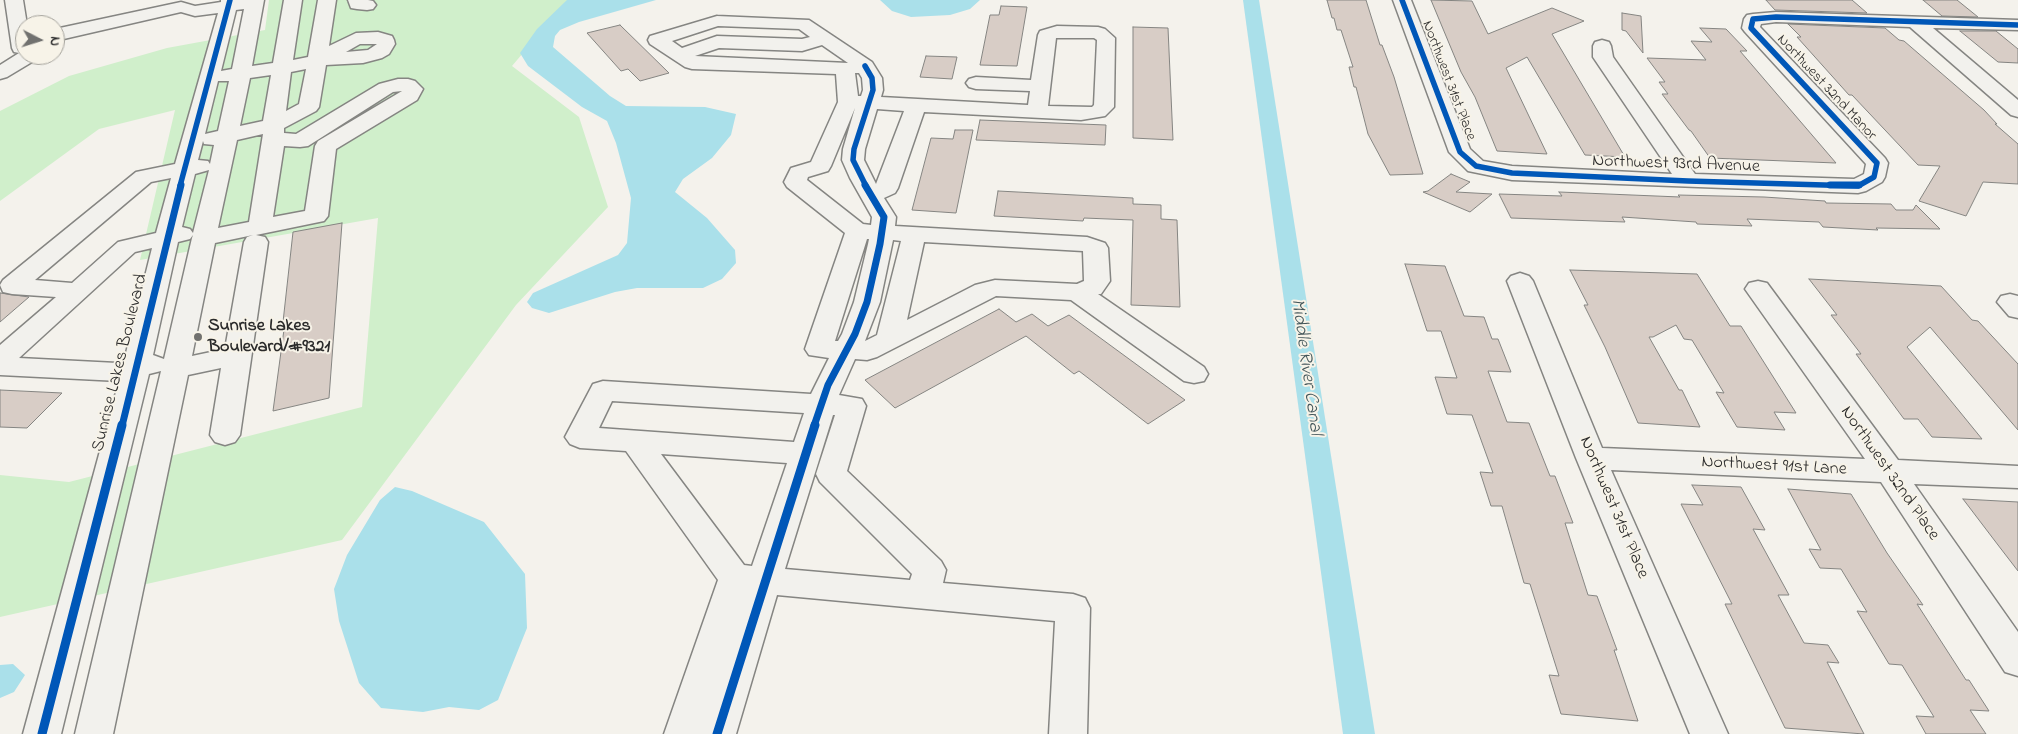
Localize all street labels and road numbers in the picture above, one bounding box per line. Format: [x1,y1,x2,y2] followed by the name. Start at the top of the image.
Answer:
[1417,19,1479,143] street label: Northwest 31st Place
[1772,31,1880,145] street label: Northwest 32nd Manor
[1592,151,1760,179] street label: Northwest 93rd Avenue
[88,272,154,454] street label: Sunrise Lakes Boulevard
[1834,403,1944,545] street label: Northwest 32nd Place
[1573,434,1653,582] street label: Northwest 31st Place
[1701,452,1847,482] street label: Northwest 91st Lane

